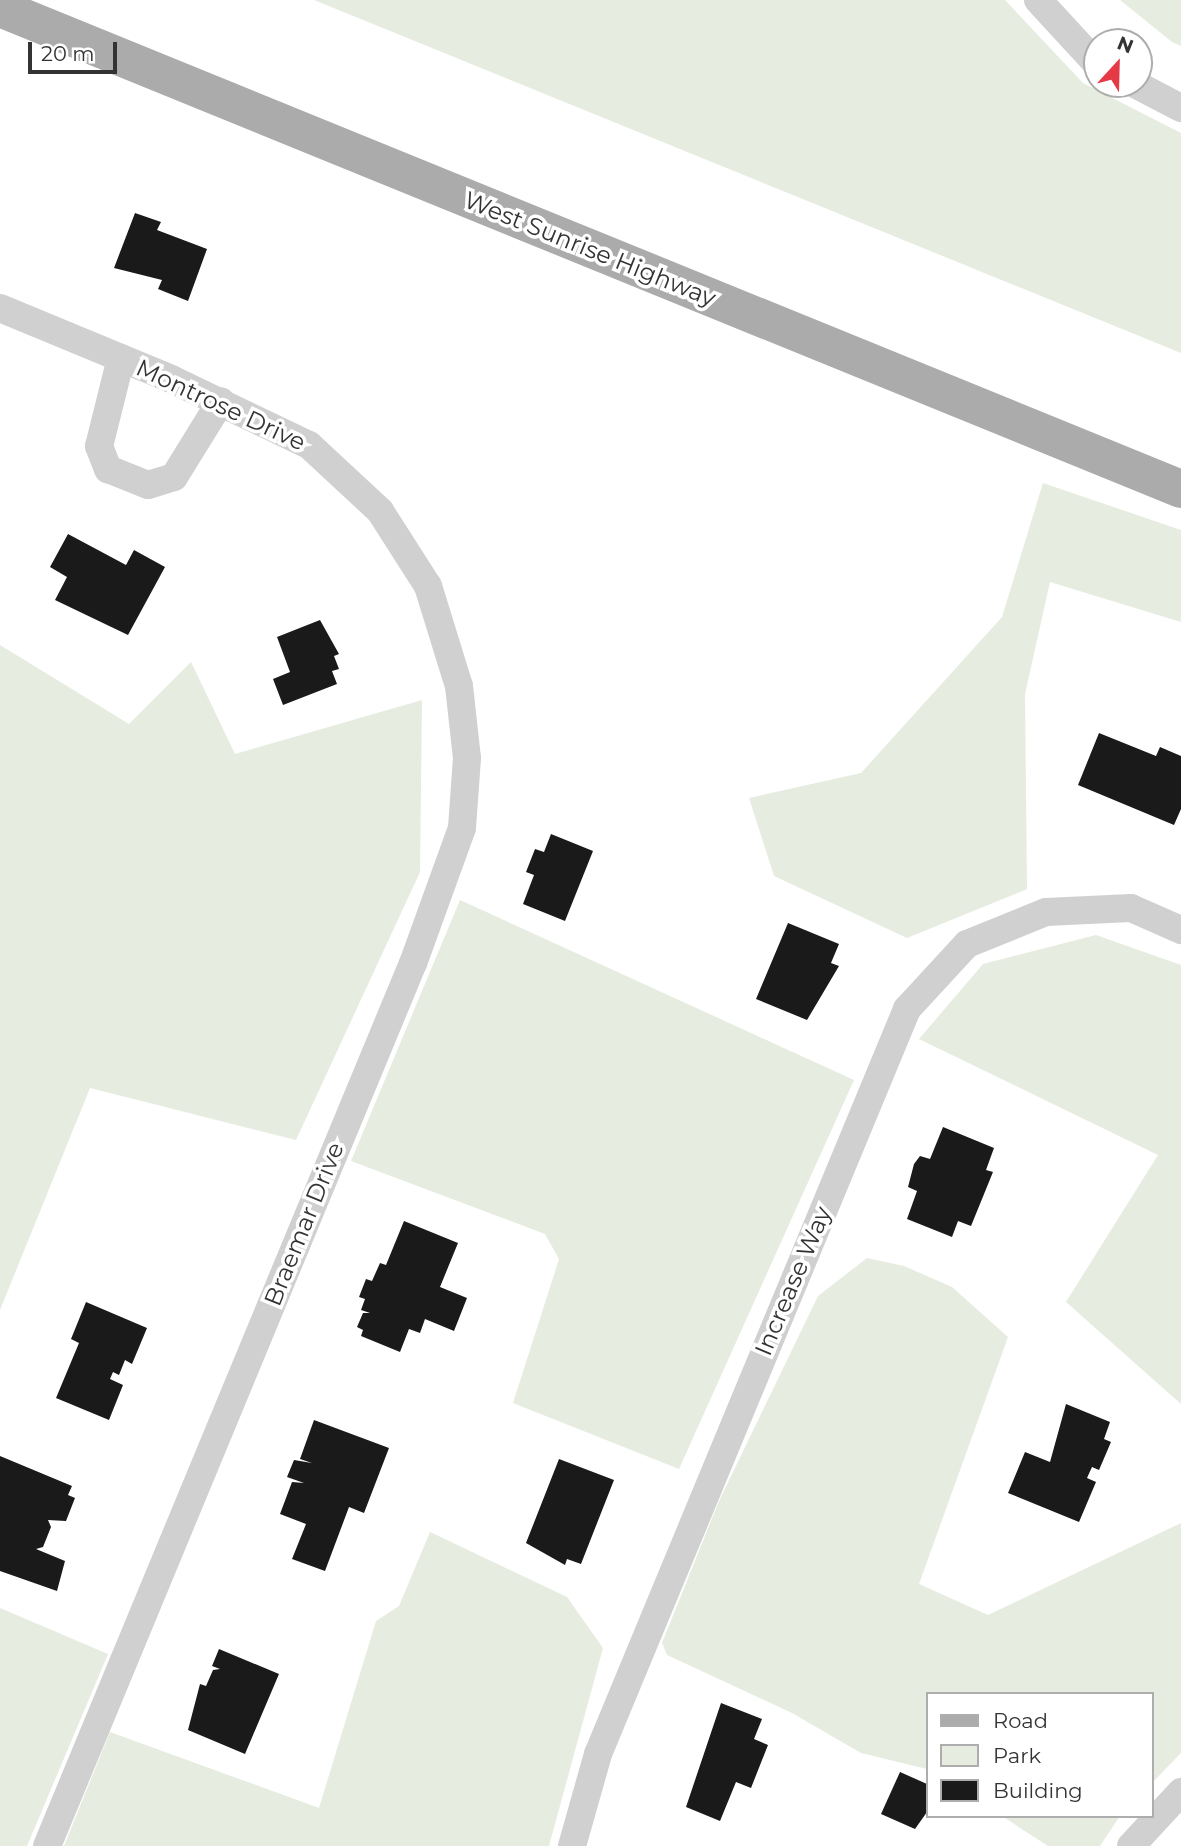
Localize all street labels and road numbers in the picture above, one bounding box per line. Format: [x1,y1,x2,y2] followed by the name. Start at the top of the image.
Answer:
[460,185,720,313] street label: West Sunrise Highway
[132,353,310,457] street label: Montrose Drive
[258,1138,350,1310] street label: Braemar Drive
[749,1202,837,1360] street label: Increase Way

